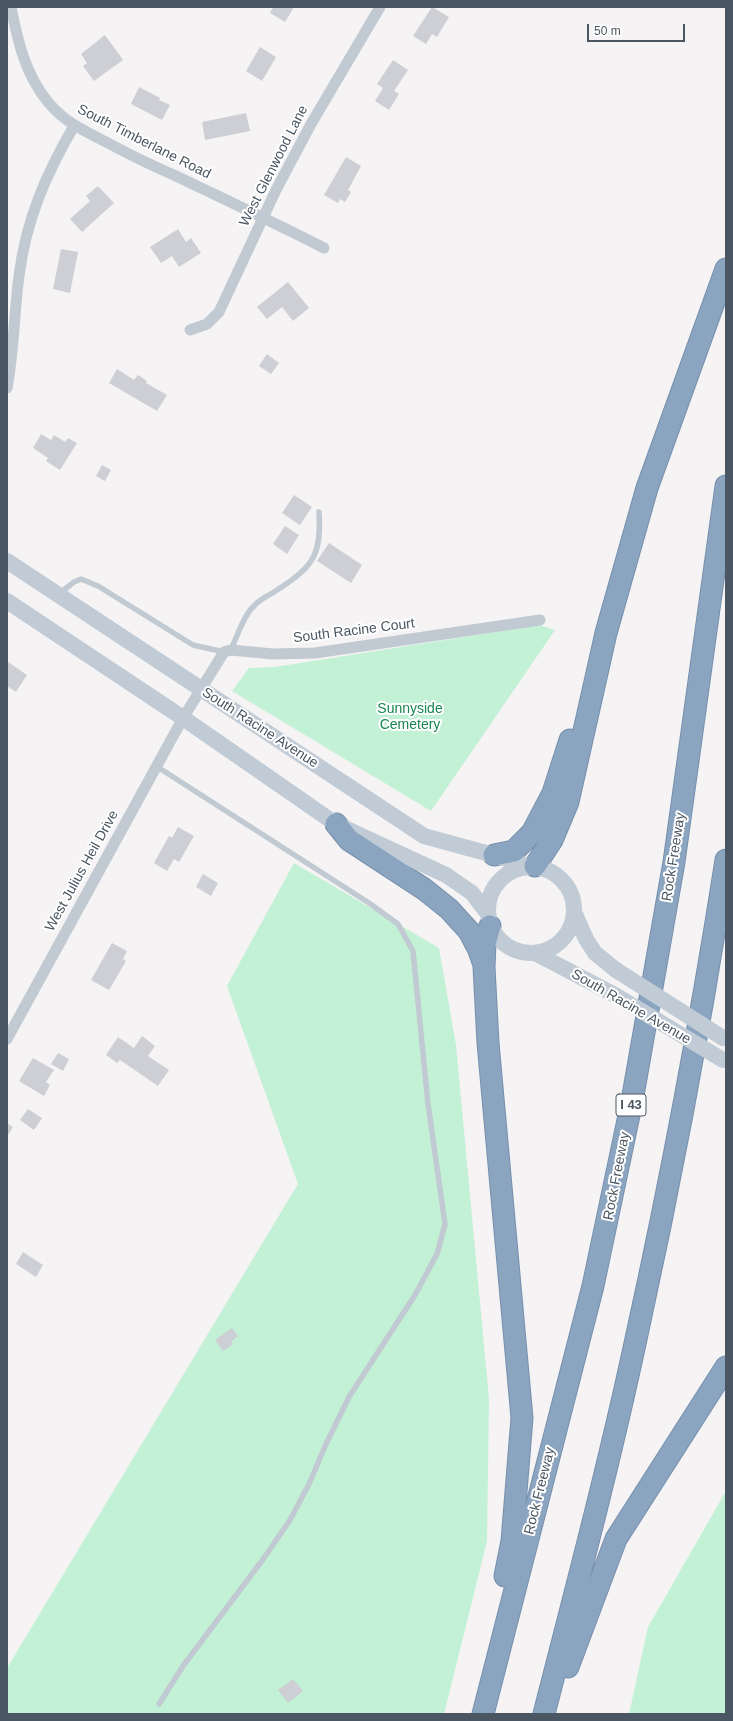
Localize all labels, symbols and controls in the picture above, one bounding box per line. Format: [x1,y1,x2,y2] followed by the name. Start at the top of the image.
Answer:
[589,16,687,42] scale bar
[594,24,621,38] text: 50 m
[75,101,213,183] street label: South Timberlane Road
[236,103,312,229] street label: West Glenwood Lane
[292,615,416,647] street label: South Racine Court
[199,684,321,772] street label: South Racine Avenue
[377,701,443,734] park label: Sunnyside Cemetery
[42,808,122,934] street label: West Julius Heil Drive
[659,812,689,902] street label: Rock Freeway
[568,966,694,1048] street label: South Racine Avenue
[616,1094,646,1116] road number: I 43
[600,1130,634,1222] street label: Rock Freeway
[521,1446,559,1536] street label: Rock Freeway

